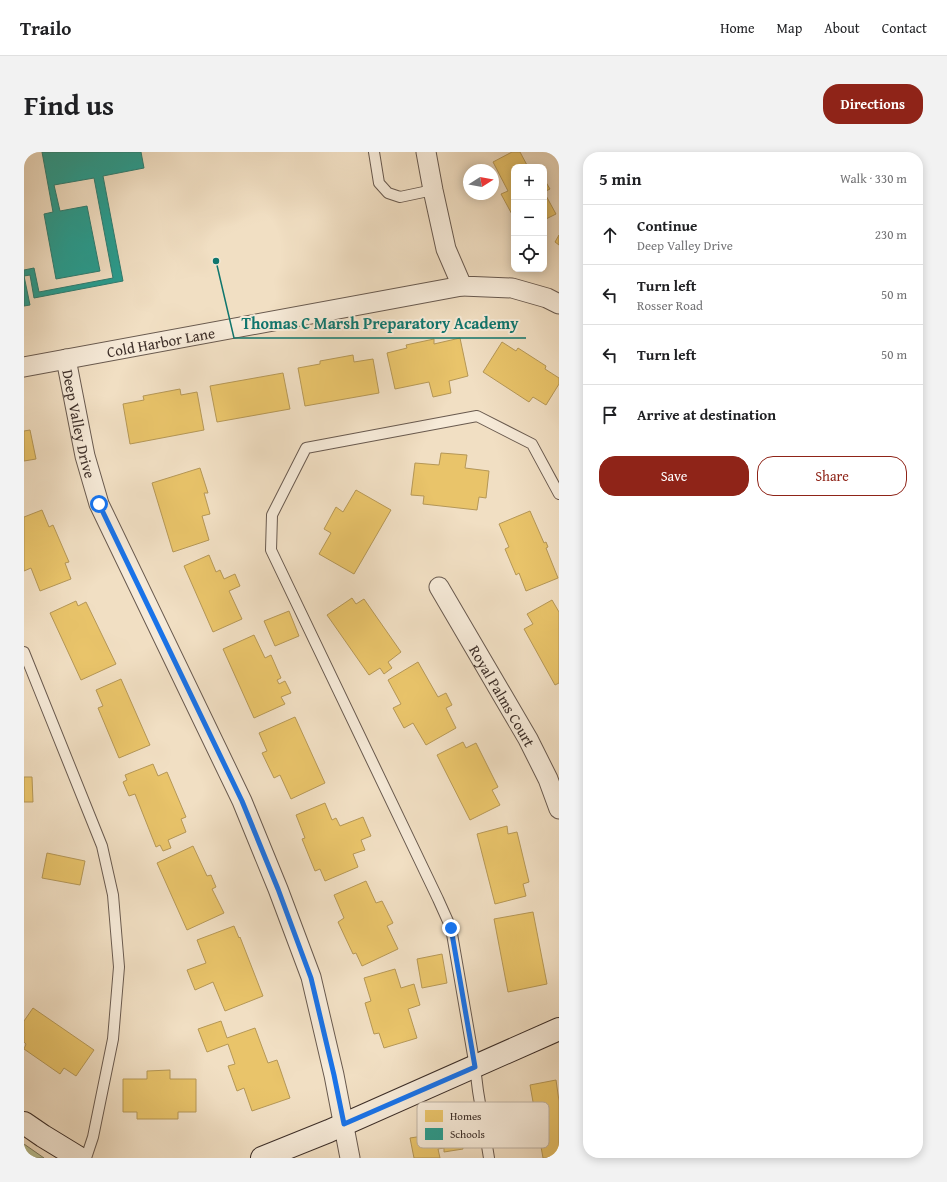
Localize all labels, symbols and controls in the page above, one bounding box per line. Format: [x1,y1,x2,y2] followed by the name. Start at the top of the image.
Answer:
[20,14,71,42] text: Trailo
[720,18,755,38] text: Home
[777,18,802,38] text: Map
[824,18,860,38] text: About
[882,18,927,38] text: Contact
[24,84,114,125] text: Find us
[823,84,923,124] button: Directions
[463,164,499,200] north arrow
[511,164,547,272] map controls
[511,164,547,200] button: +
[599,166,641,191] text: 5 min
[840,169,907,188] text: Walk · 330 m
[511,200,547,236] button: −
[637,215,698,236] text: Continue
[599,224,621,246] icon: ahead
[875,225,907,244] text: 230 m
[511,236,547,272] button: locate
[637,236,733,255] text: Deep Valley Drive
[637,275,696,296] text: Turn left
[599,284,621,306] icon: left
[881,285,907,304] text: 50 m
[637,296,703,315] text: Rosser Road
[234,310,526,338] callout: Thomas C Marsh Preparatory Academy
[242,311,519,335] text: Thomas C Marsh Preparatory Academy
[105,321,216,362] street label: Cold Harbor Lane
[599,344,621,366] icon: left
[637,344,696,365] text: Turn left
[881,345,907,364] text: 50 m
[58,367,101,481] street label: Deep Valley Drive
[599,404,621,426] icon: arrive
[637,404,776,425] text: Arrive at destination
[599,456,749,496] button: Save
[757,456,907,496] button: Share
[90,495,108,513] route start
[465,641,541,751] street label: Royal Palms Court
[442,919,460,937] route end
[417,1102,549,1148] legend
[450,1108,481,1124] text: Homes
[450,1126,485,1142] text: Schools

